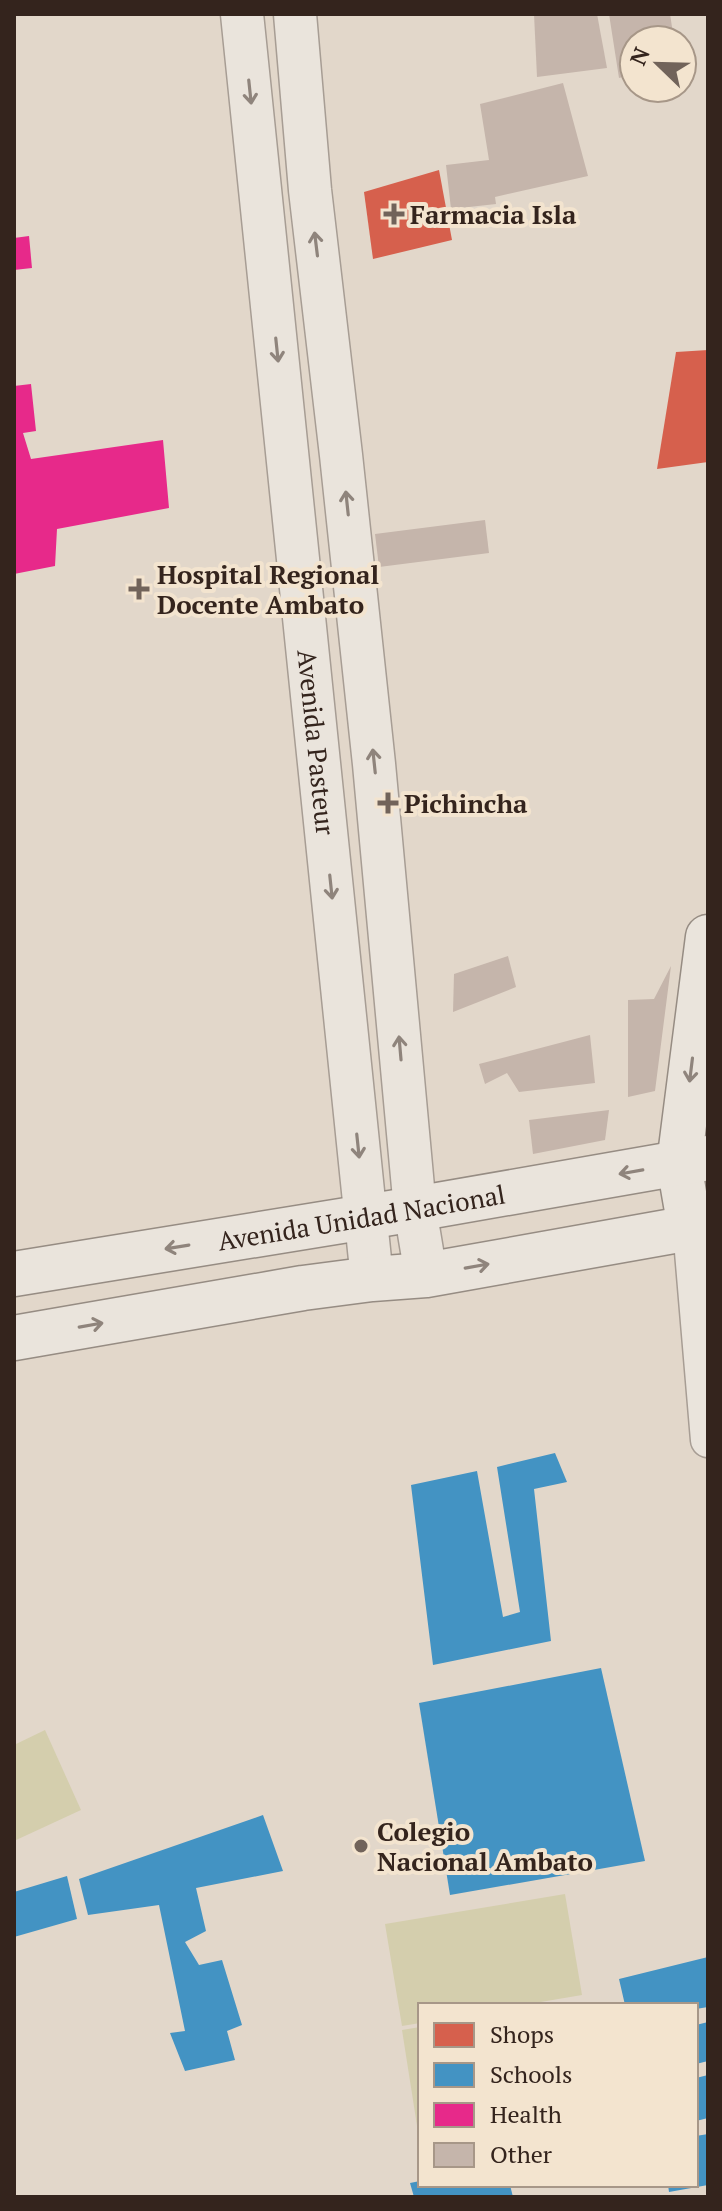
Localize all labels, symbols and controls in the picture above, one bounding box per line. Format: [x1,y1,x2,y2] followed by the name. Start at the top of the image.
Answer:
[618,24,698,104] north arrow
[623,42,656,69] text: N
[243,78,258,105] one-way arrow
[410,197,577,231] place label: Farmacia Isla
[385,205,403,223] marker: Farmacia Isla
[309,232,324,258] one-way arrow
[269,336,284,363] one-way arrow
[339,490,354,517] one-way arrow
[157,557,379,621] place label: Hospital Regional Docente Ambato
[128,578,150,600] marker: Hospital Regional Docente Ambato
[290,648,343,837] street label: Avenida Pasteur
[366,748,381,775] one-way arrow
[404,786,528,820] place label: Pichincha
[379,794,397,812] marker: Pichincha
[324,874,339,900] one-way arrow
[393,1035,408,1062] one-way arrow
[683,1057,698,1082] one-way arrow
[350,1132,365,1159] one-way arrow
[619,1166,644,1181] one-way arrow
[215,1177,508,1258] street label: Avenida Unidad Nacional
[165,1240,191,1255] one-way arrow
[463,1257,489,1272] one-way arrow
[78,1316,103,1331] one-way arrow
[377,1814,593,1878] place label: Colegio Nacional Ambato
[352,1837,370,1855] marker: Colegio Nacional Ambato
[418,2003,698,2187] legend
[490,2018,554,2050] text: Shops
[490,2058,572,2090] text: Schools
[490,2098,562,2130] text: Health
[490,2138,553,2170] text: Other

